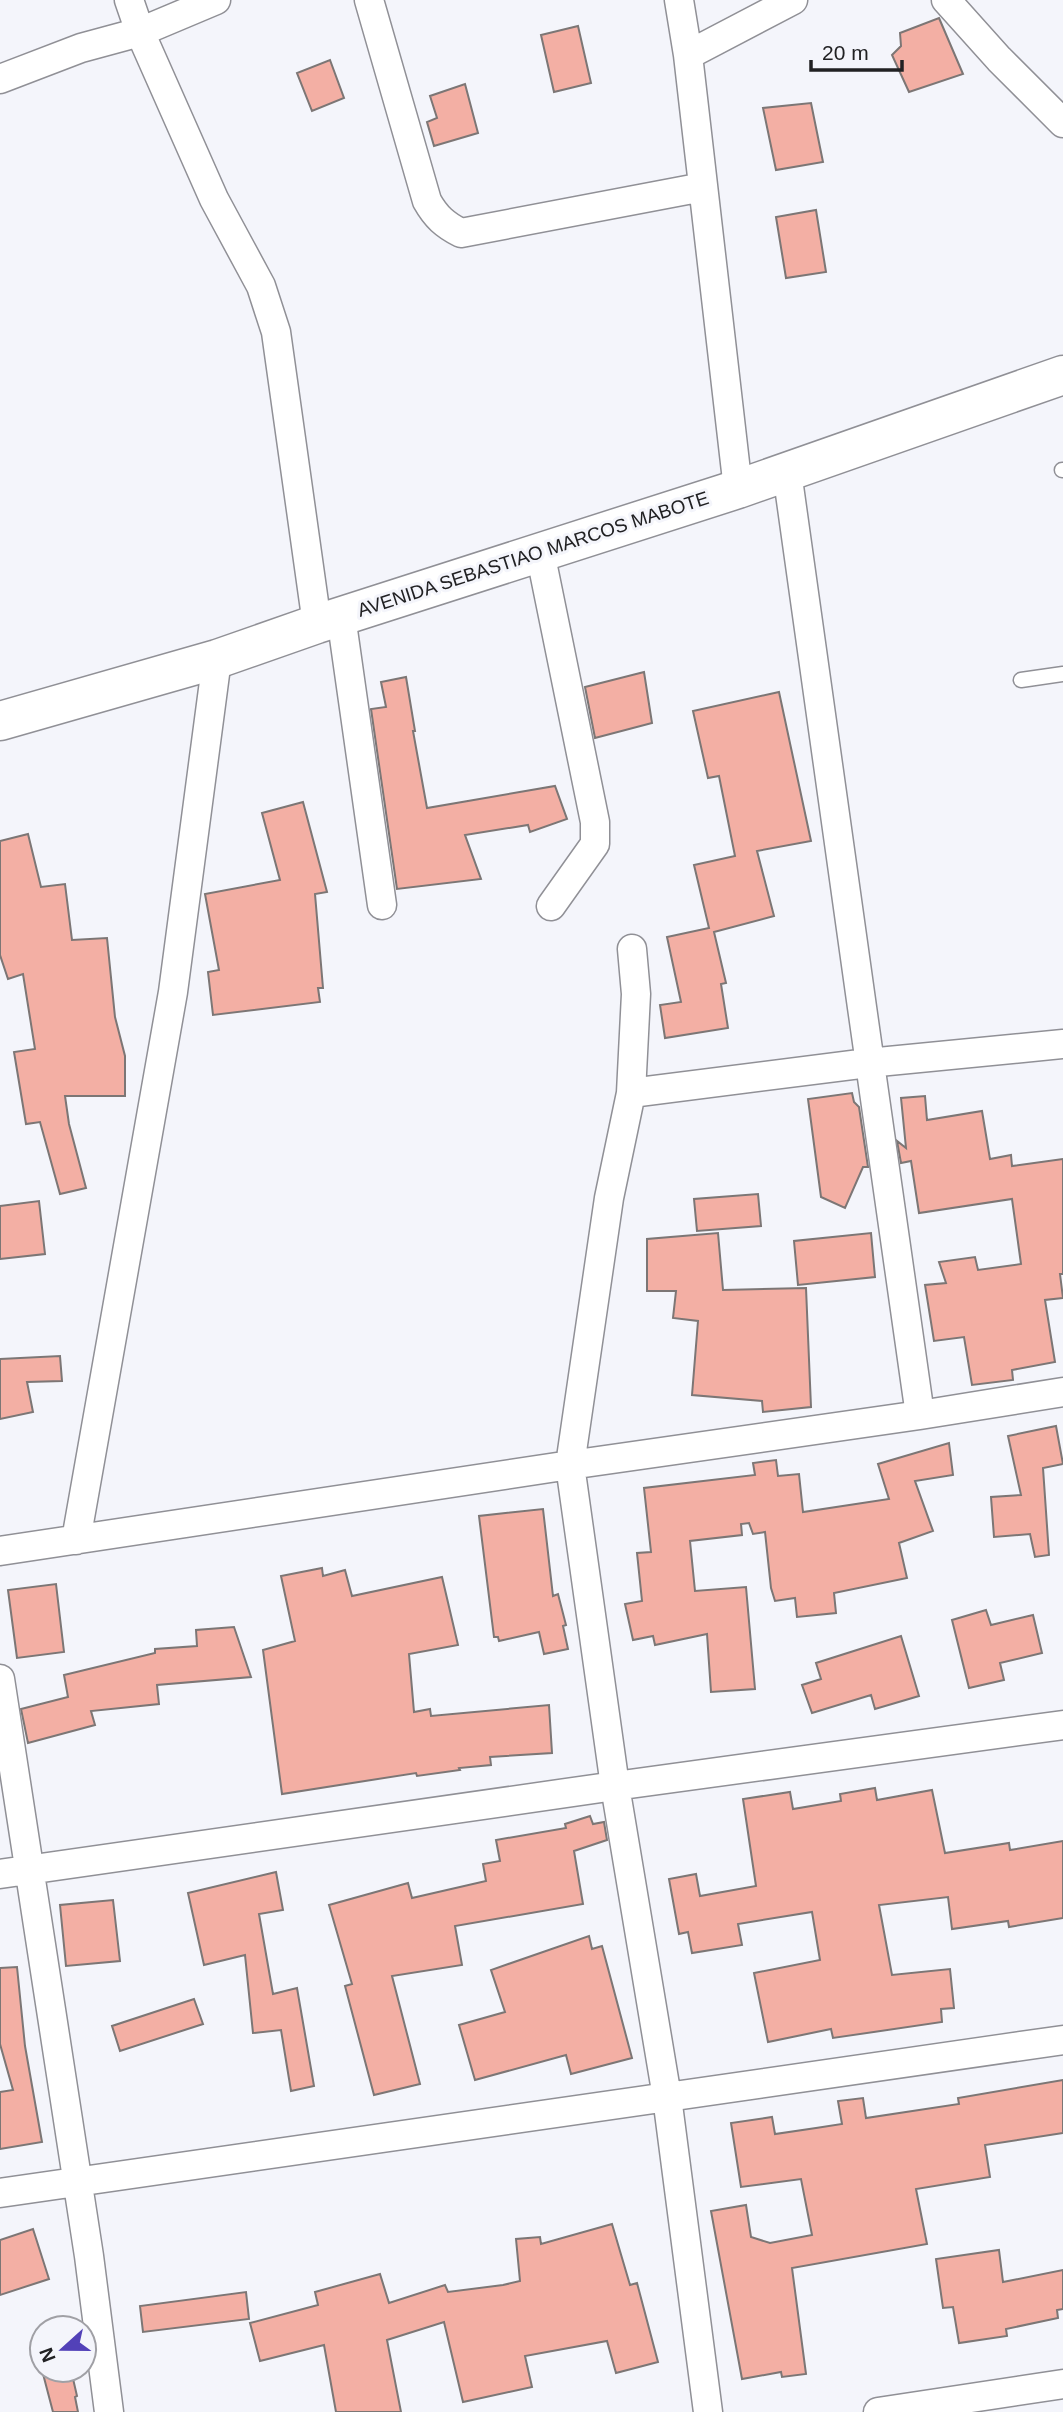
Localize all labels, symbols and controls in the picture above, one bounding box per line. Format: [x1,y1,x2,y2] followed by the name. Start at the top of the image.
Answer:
[811,28,902,72] scale bar
[822,41,869,64] text: 20 m
[355,487,711,621] street label: AVENIDA SEBASTIAO MARCOS MABOTE
[28,2314,98,2384] north arrow
[35,2345,60,2365] text: N

